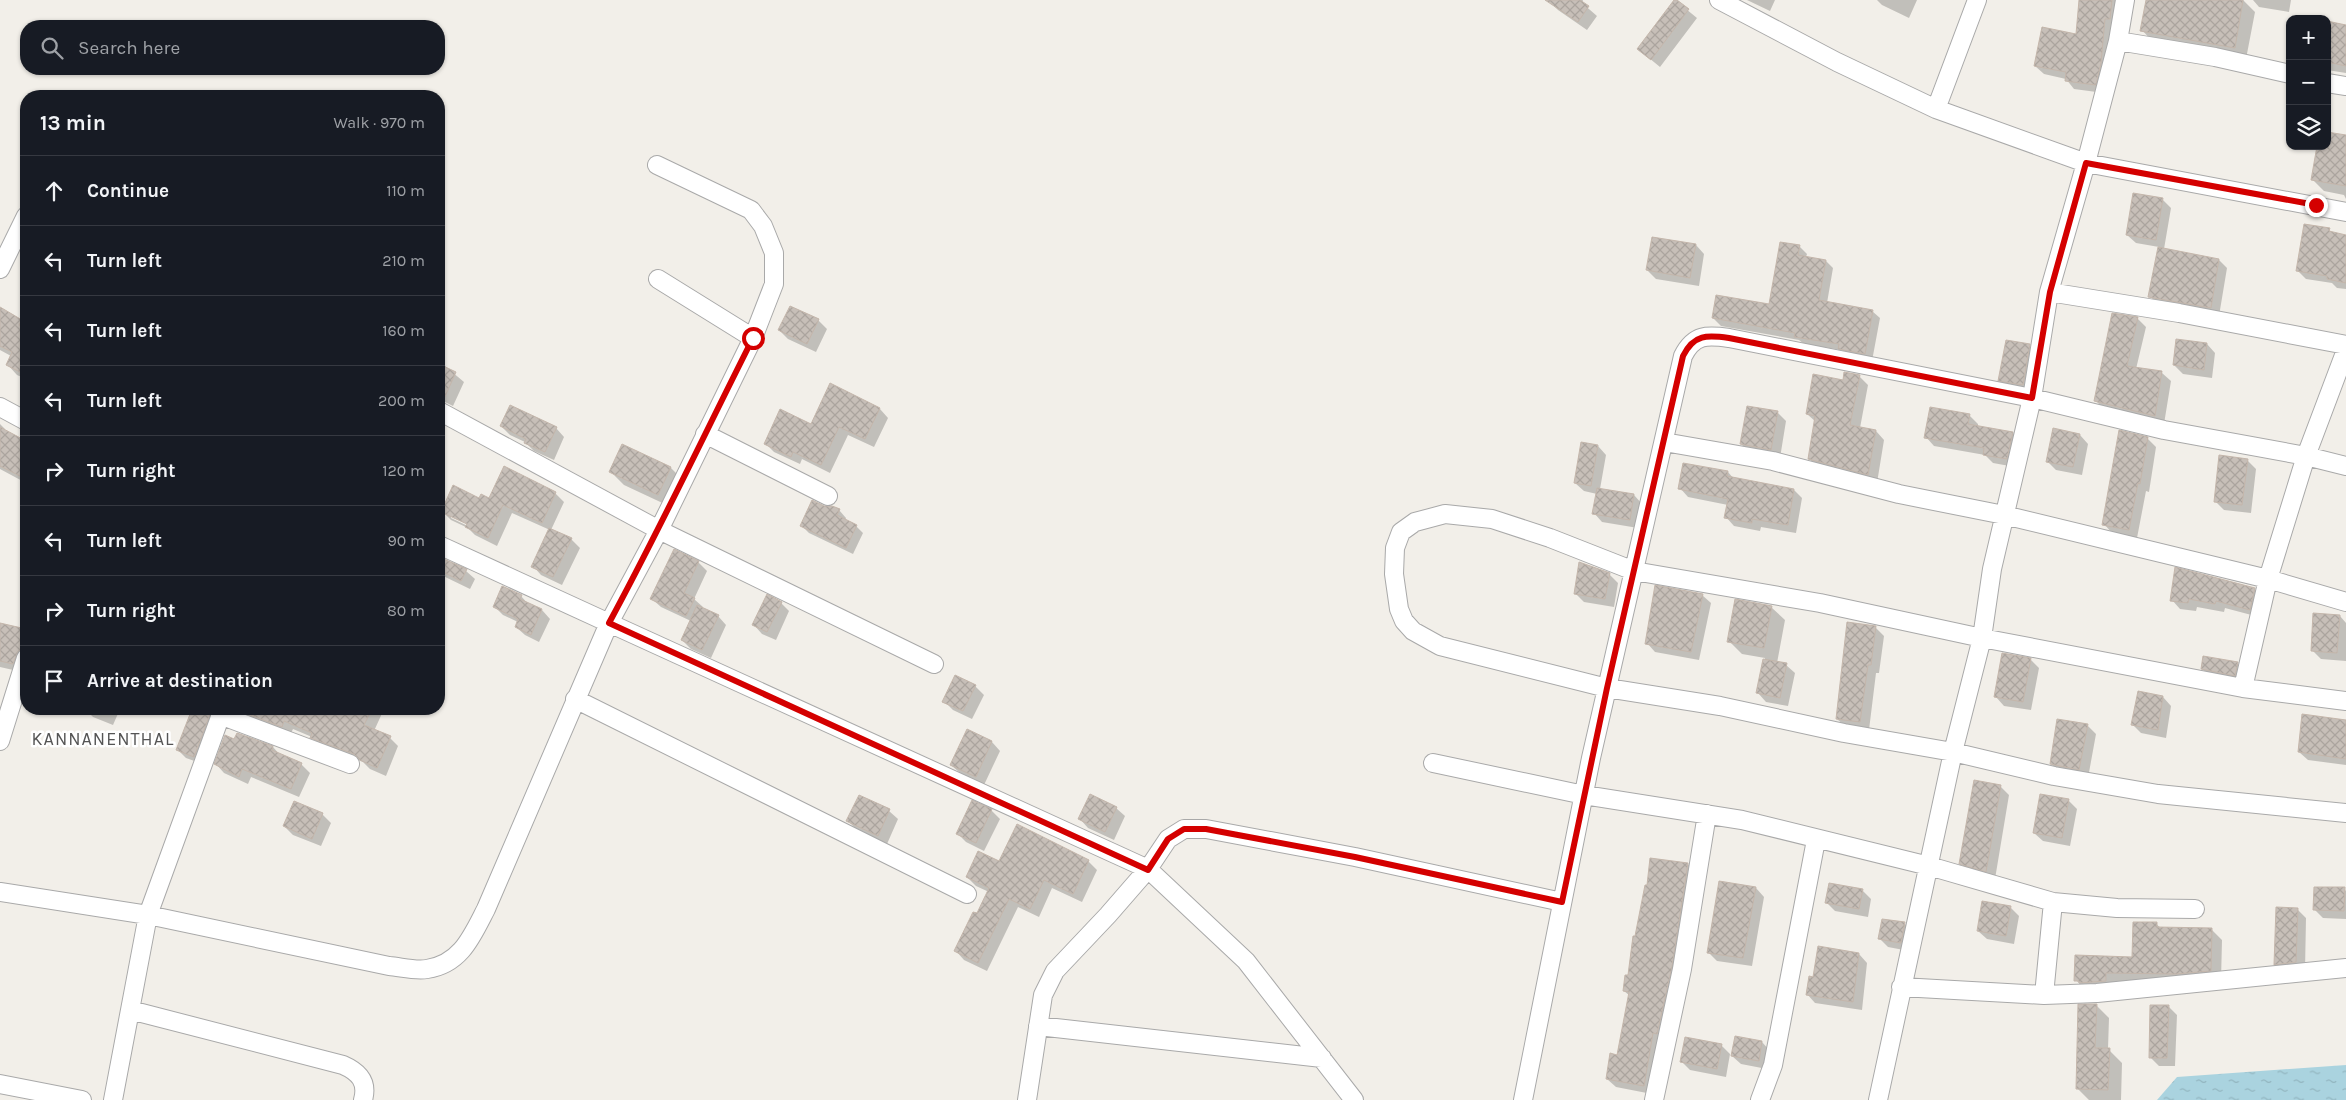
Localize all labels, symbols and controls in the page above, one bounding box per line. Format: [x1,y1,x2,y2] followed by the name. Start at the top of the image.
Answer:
[2286,15,2331,150] map controls
[2286,15,2331,60] button: +
[20,20,445,75] search box
[38,34,66,62] icon: search
[78,37,180,59] text: Search here
[2286,60,2331,105] button: −
[2286,105,2331,150] button: layers
[40,111,106,135] text: 13 min
[333,113,425,132] text: Walk · 970 m
[40,177,68,205] icon: ahead
[87,180,169,202] text: Continue
[386,181,425,200] text: 110 m
[2305,194,2328,217] route end
[40,247,68,275] icon: left
[87,250,162,272] text: Turn left
[382,251,425,270] text: 210 m
[40,317,68,345] icon: left
[87,320,162,342] text: Turn left
[382,321,425,340] text: 160 m
[742,327,765,350] route start
[40,387,68,415] icon: left
[87,390,162,412] text: Turn left
[378,391,425,410] text: 200 m
[40,457,68,485] icon: right
[87,460,176,482] text: Turn right
[382,461,425,480] text: 120 m
[40,527,68,555] icon: left
[87,530,162,552] text: Turn left
[387,531,425,550] text: 90 m
[40,597,68,625] icon: right
[87,600,176,622] text: Turn right
[387,601,425,620] text: 80 m
[40,667,68,695] icon: arrive
[87,670,273,692] text: Arrive at destination
[32,728,174,750] district label: KANNANENTHAL

